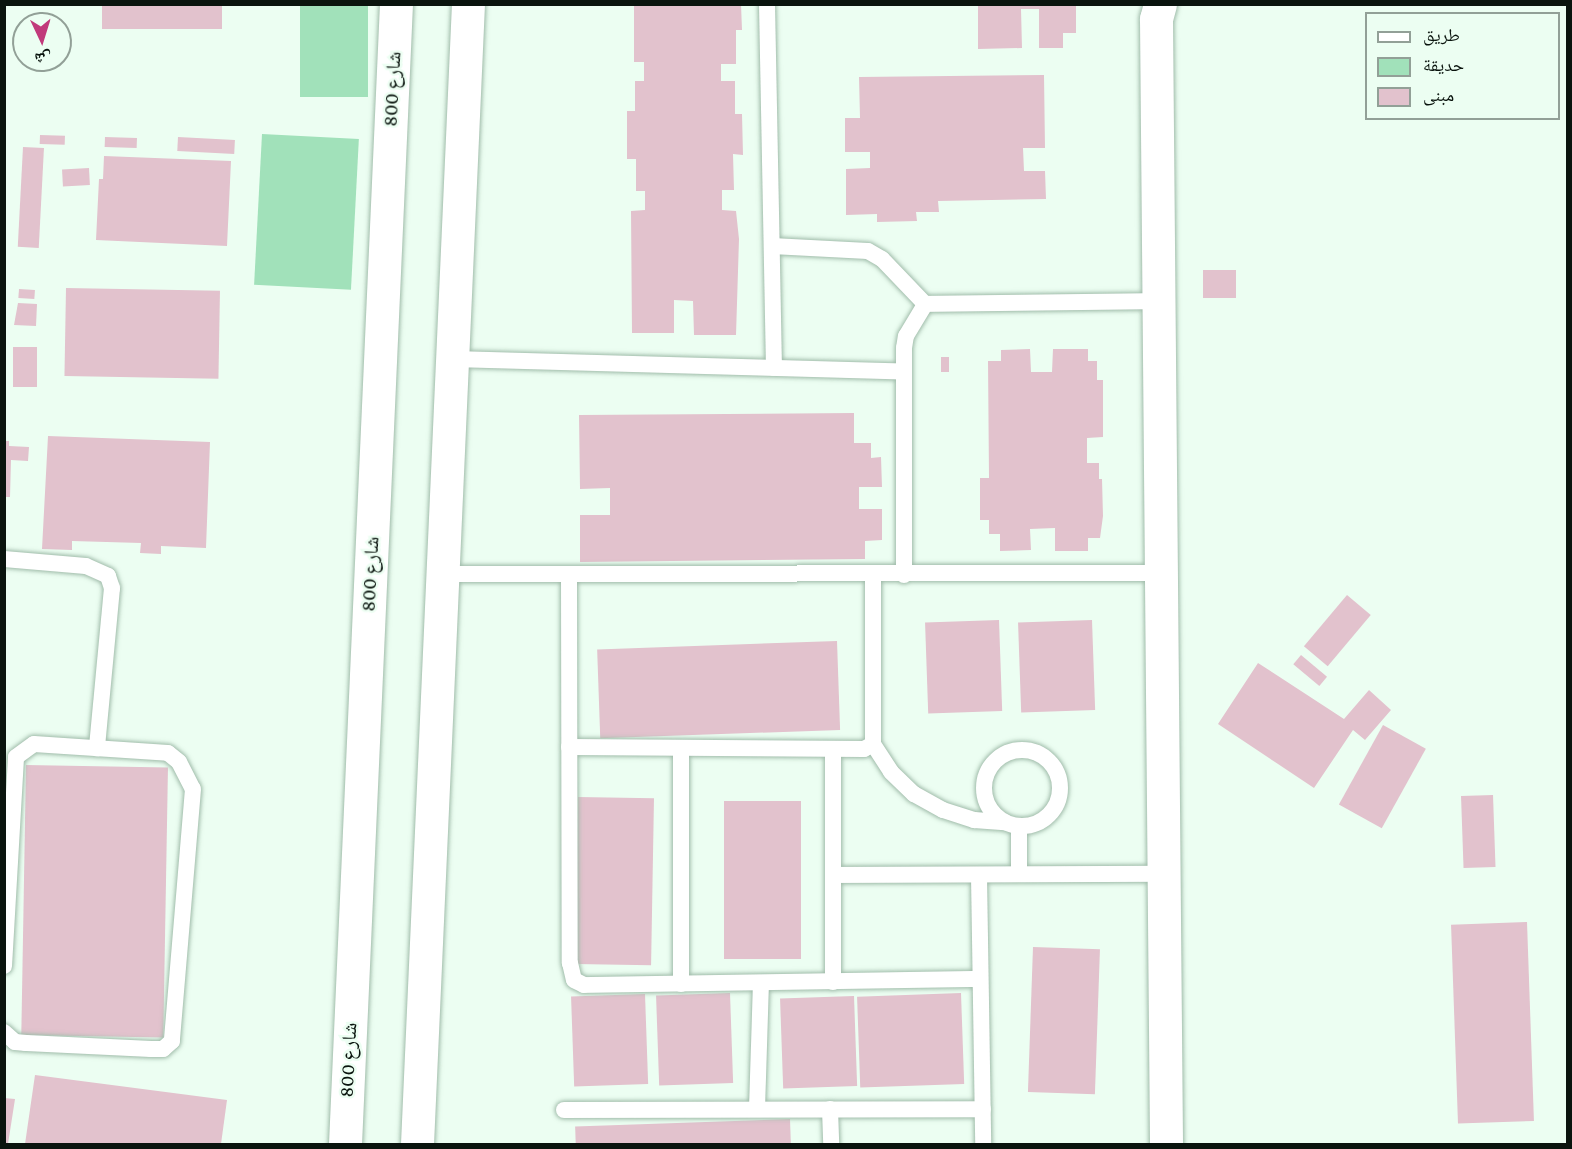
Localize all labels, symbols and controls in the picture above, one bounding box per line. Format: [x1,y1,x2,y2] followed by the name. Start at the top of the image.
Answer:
[12,12,72,72] north arrow
[1365,12,1560,120] legend
[1423,25,1460,45] text: طريق
[34,49,52,68] text: ش
[378,51,406,127] street label: شارع 800
[1423,55,1464,75] text: حديقة
[1423,85,1454,105] text: مبنى
[356,536,384,612] street label: شارع 800
[334,1022,362,1098] street label: شارع 800

